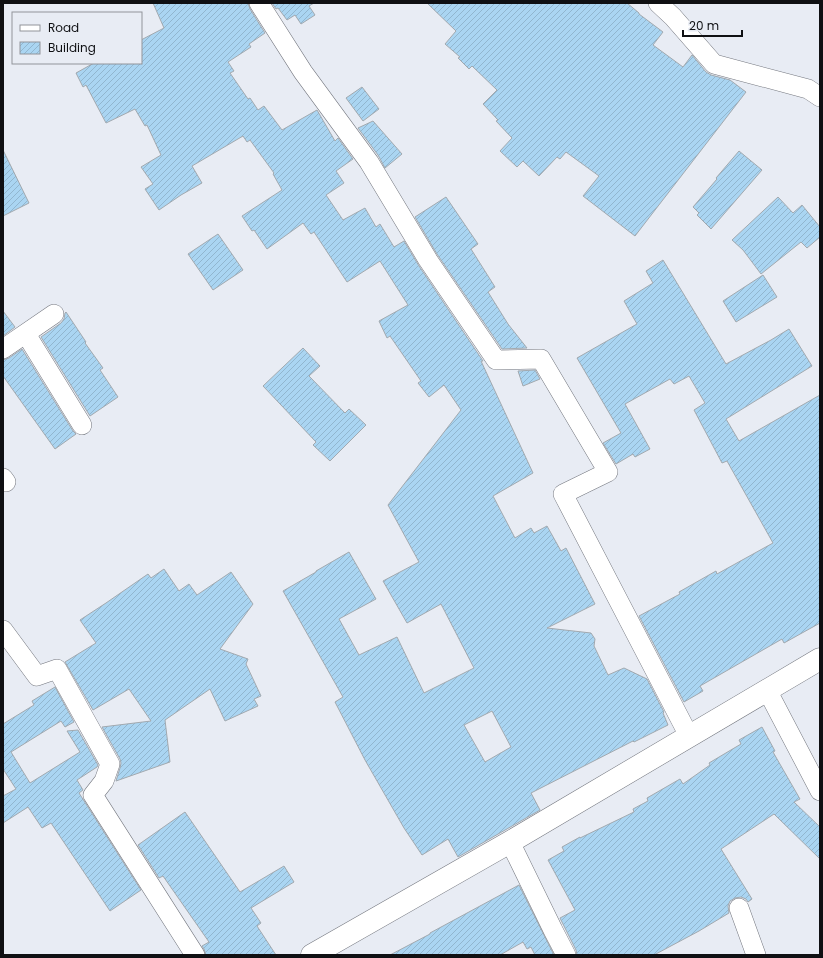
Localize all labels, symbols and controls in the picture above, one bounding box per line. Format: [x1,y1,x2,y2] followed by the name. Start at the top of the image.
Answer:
[12,12,142,64] legend
[683,12,742,38] scale bar
[689,17,719,34] text: 20 m
[48,19,79,36] text: Road
[48,39,96,56] text: Building

